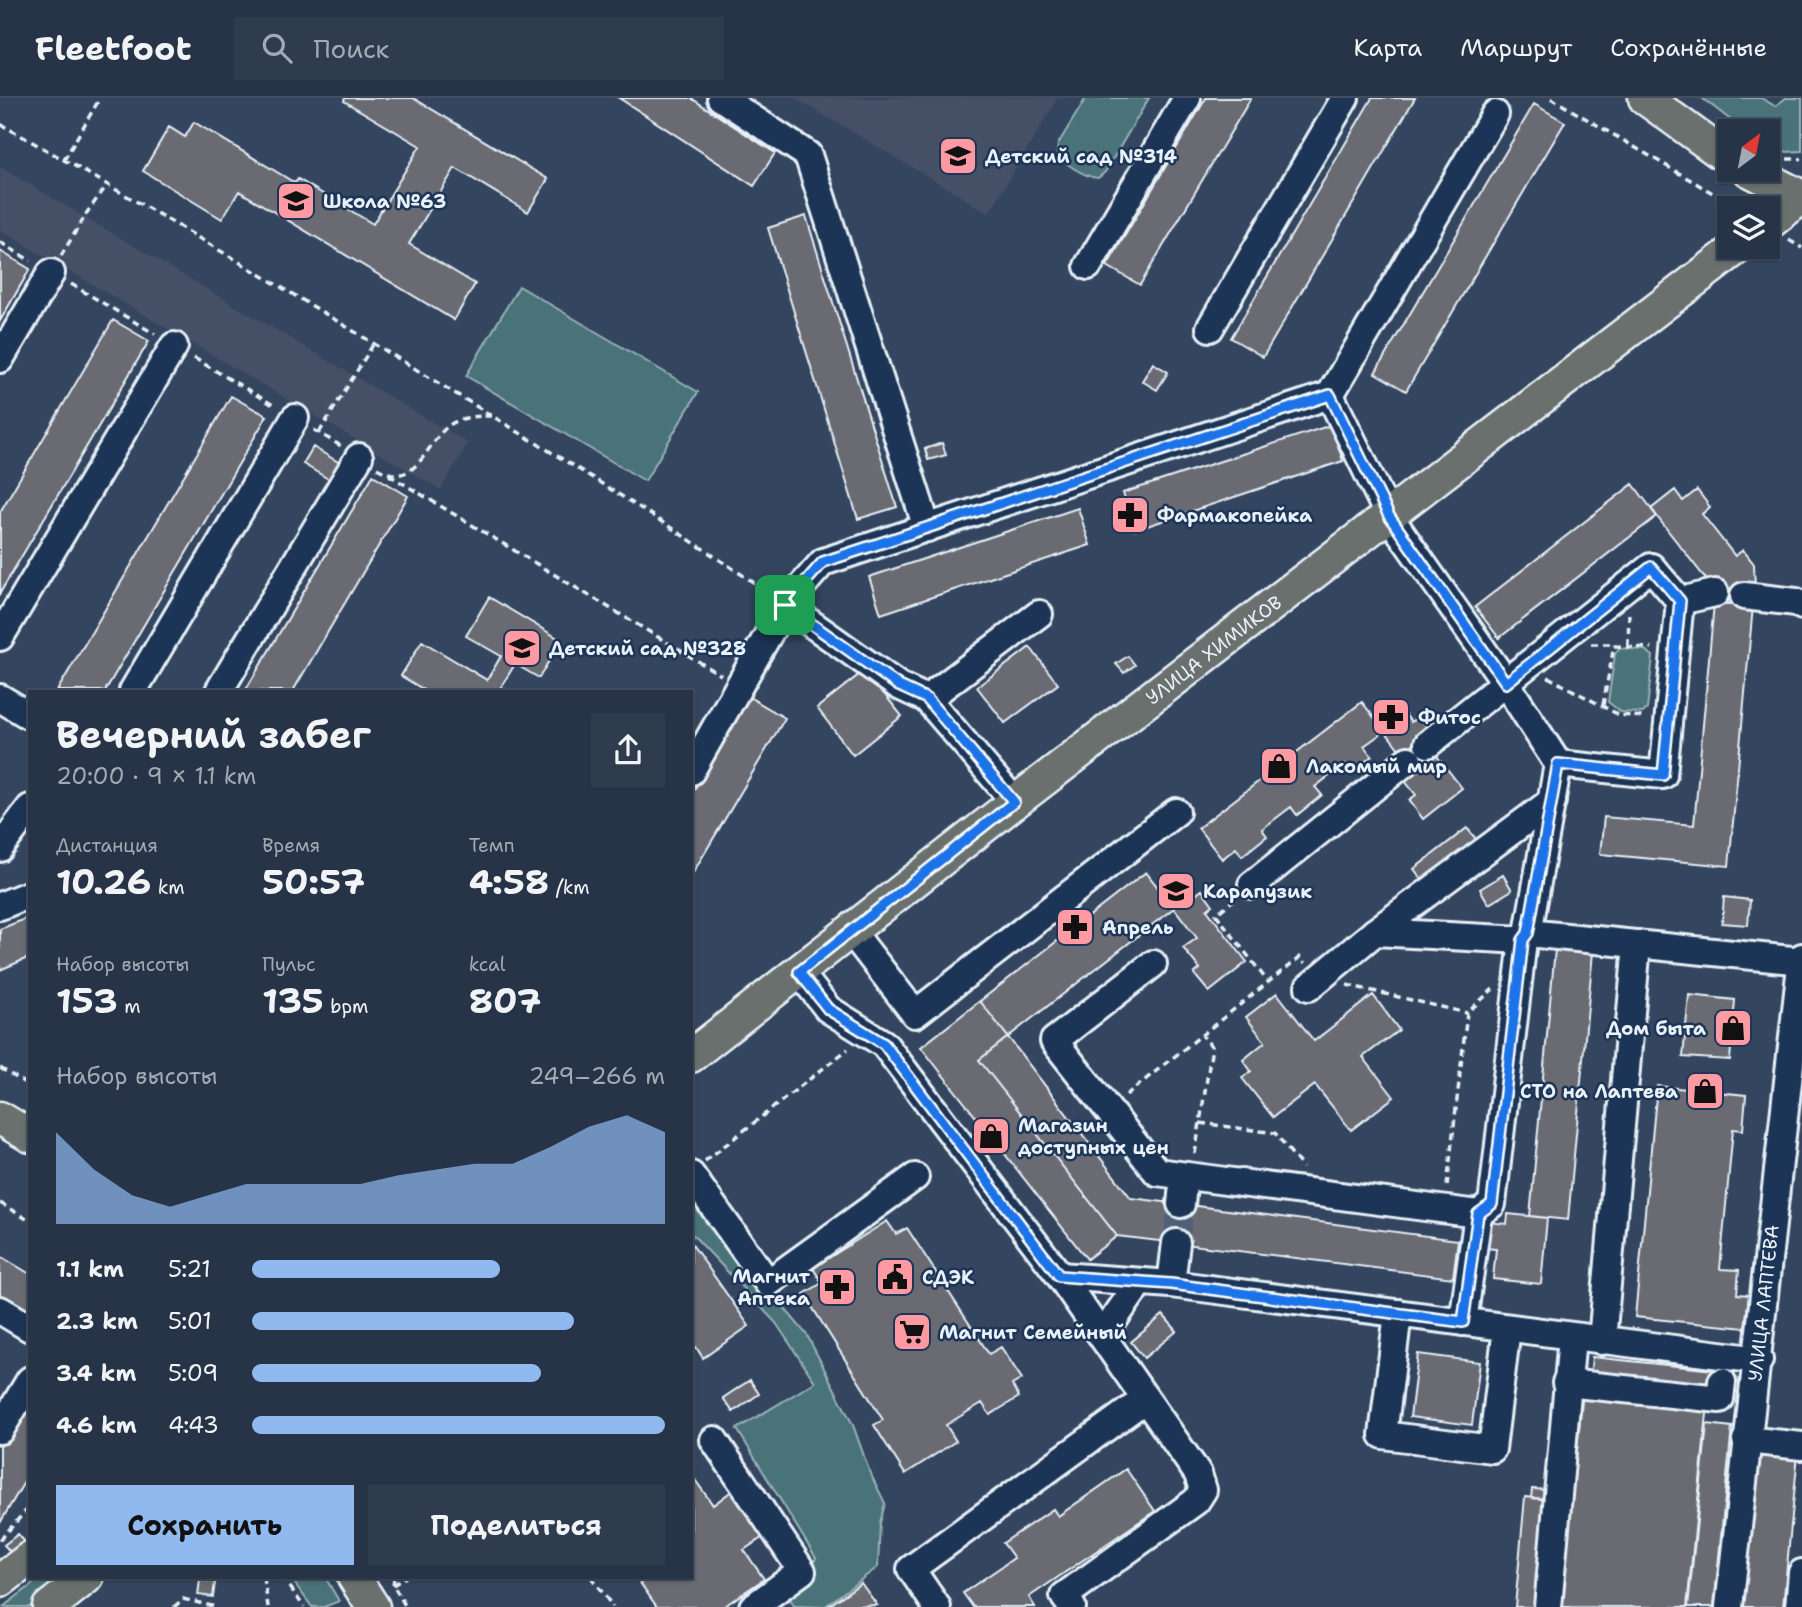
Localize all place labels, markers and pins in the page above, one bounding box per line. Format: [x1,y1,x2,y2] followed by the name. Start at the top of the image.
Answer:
[937,135,979,177] school or university icon: Детский сад №314
[985,144,1178,169] place label: Детский сад №314
[275,180,317,222] school or university icon: Школа №63
[323,189,446,214] place label: Школа №63
[1109,494,1151,536] pharmacy icon: Фармакопейка
[1157,503,1312,528] place label: Фармакопейка
[755,575,815,635] pin
[501,627,543,669] school or university icon: Детский сад №328
[549,636,746,661] place label: Детский сад №328
[1370,696,1412,738] pharmacy icon: Фитос
[1418,705,1481,730] place label: Фитос
[1258,745,1300,787] shop icon: Лакомый мир
[1306,754,1447,779] place label: Лакомый мир
[1155,870,1197,912] school or university icon: Карапузик
[1203,879,1312,904] place label: Карапузик
[1054,906,1096,948] pharmacy icon: Апрель
[1102,915,1173,940] place label: Апрель
[1712,1007,1754,1049] shop icon: Дом быта
[1606,1016,1706,1041] place label: Дом быта
[1684,1070,1726,1112] shop icon: СТО на Лаптева
[1520,1079,1678,1104] place label: СТО на Лаптева
[1018,1113,1169,1160] place label: Магазин доступных цен
[970,1115,1012,1157] shop icon: Магазин доступных цен
[874,1256,916,1298] public building icon: СДЭК
[732,1264,811,1311] place label: Магнит Аптека
[922,1265,974,1290] place label: СДЭК
[816,1266,858,1308] pharmacy icon: Магнит Аптека
[891,1311,933,1353] supermarket icon: Магнит Семейный
[939,1320,1127,1345] place label: Магнит Семейный

